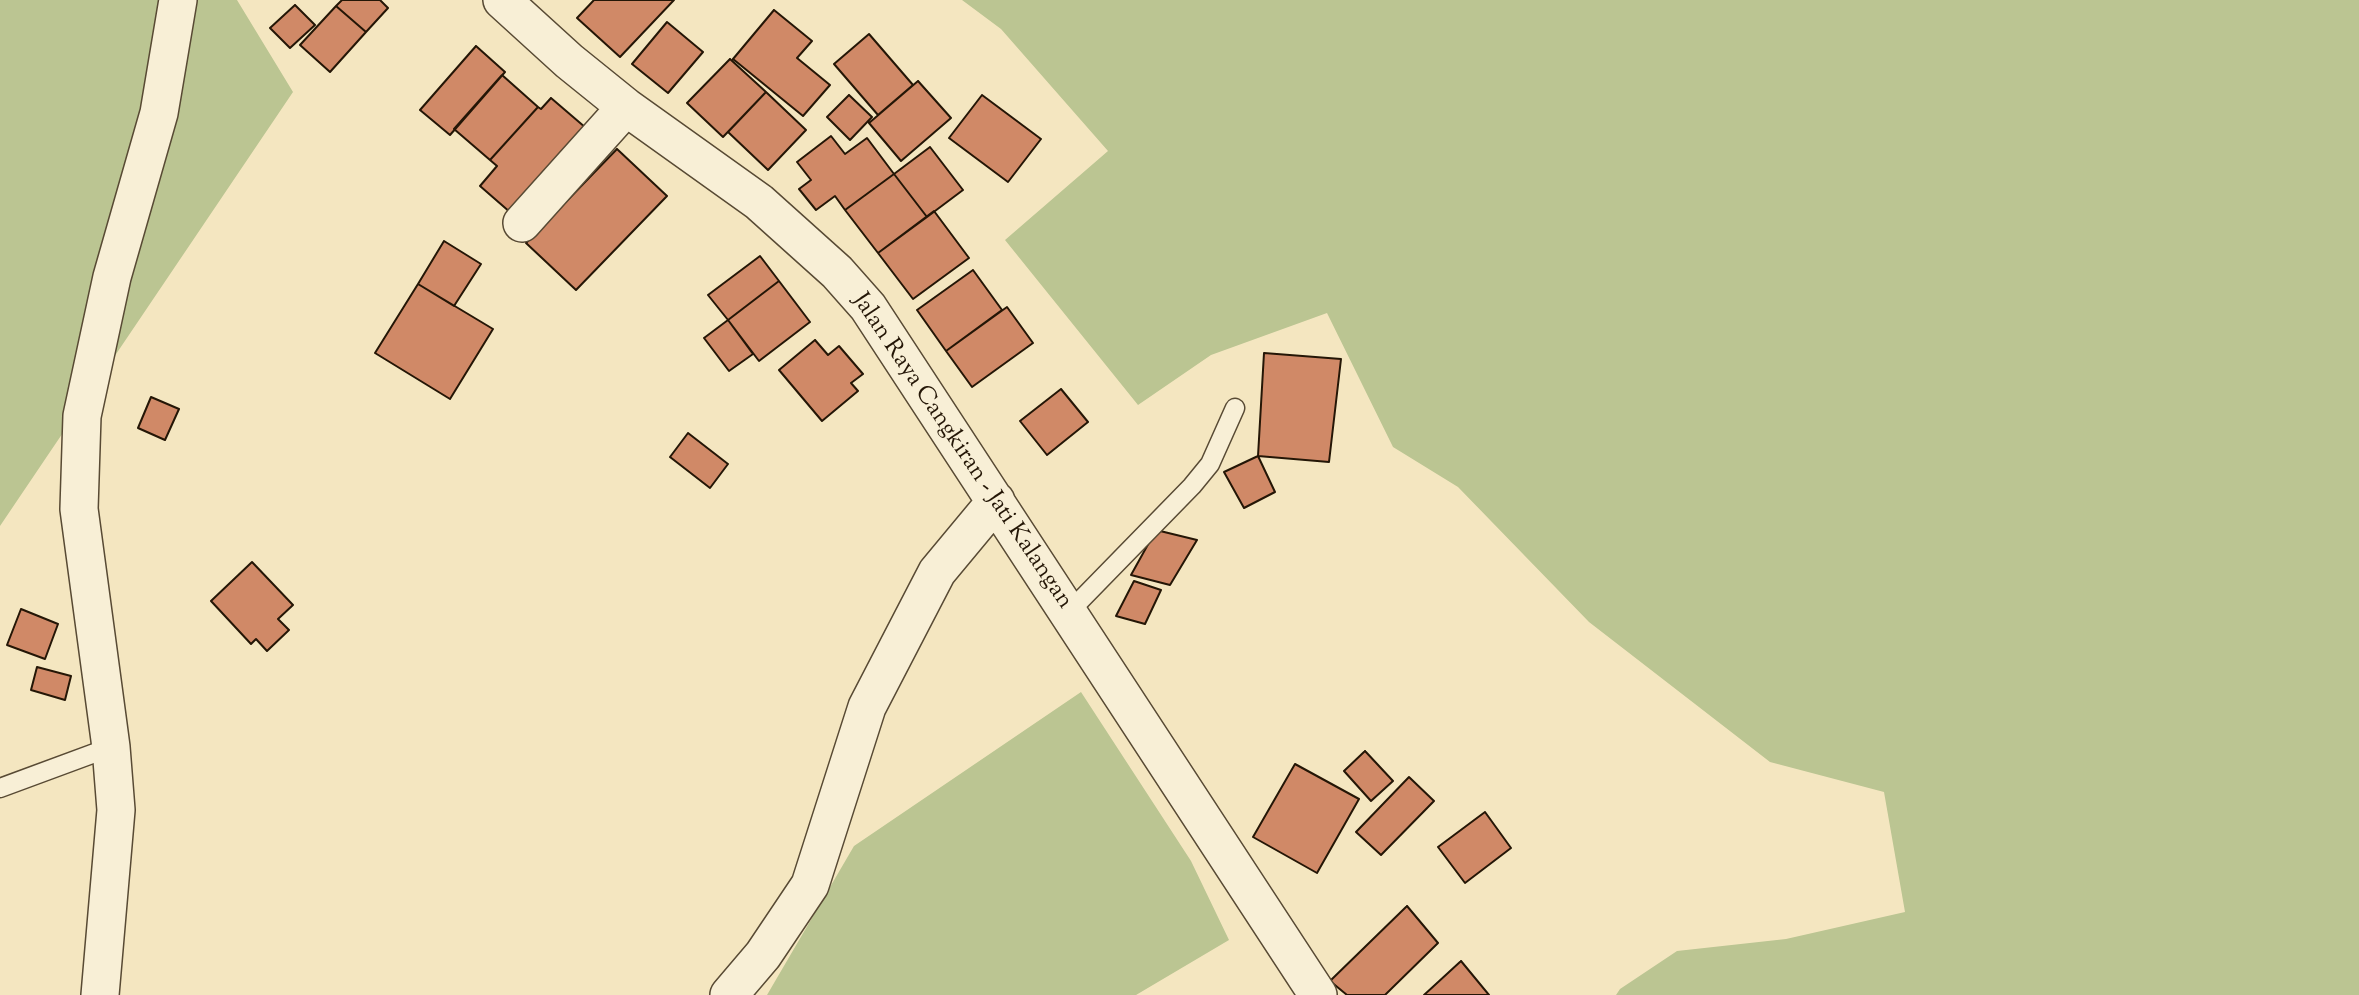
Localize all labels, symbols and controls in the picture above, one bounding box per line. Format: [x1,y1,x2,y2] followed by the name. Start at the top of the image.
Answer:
[844,289,1078,615] street label: Jalan Raya Cangkiran - Jati Kalangan

